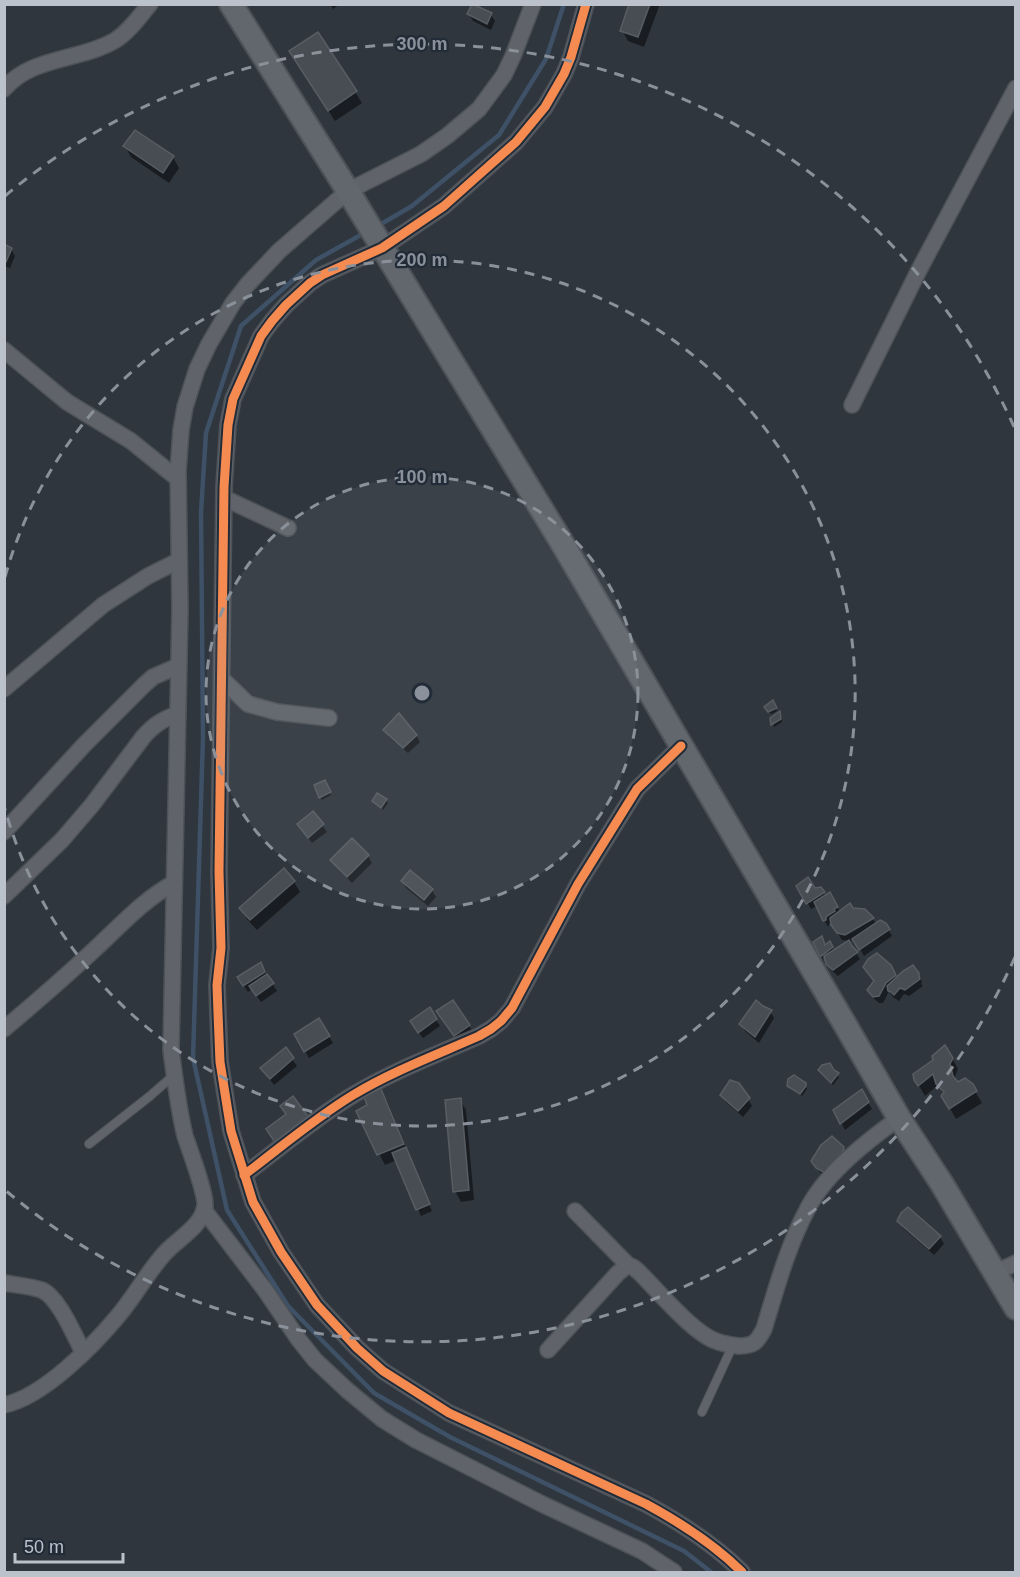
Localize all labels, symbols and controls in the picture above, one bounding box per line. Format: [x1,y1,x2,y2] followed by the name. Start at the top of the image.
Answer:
[396,34,448,54] text: 300 m
[396,250,448,270] text: 200 m
[396,467,448,487] text: 100 m
[412,683,432,703] centre of rings
[15,1526,123,1564] scale bar
[24,1537,64,1557] text: 50 m

